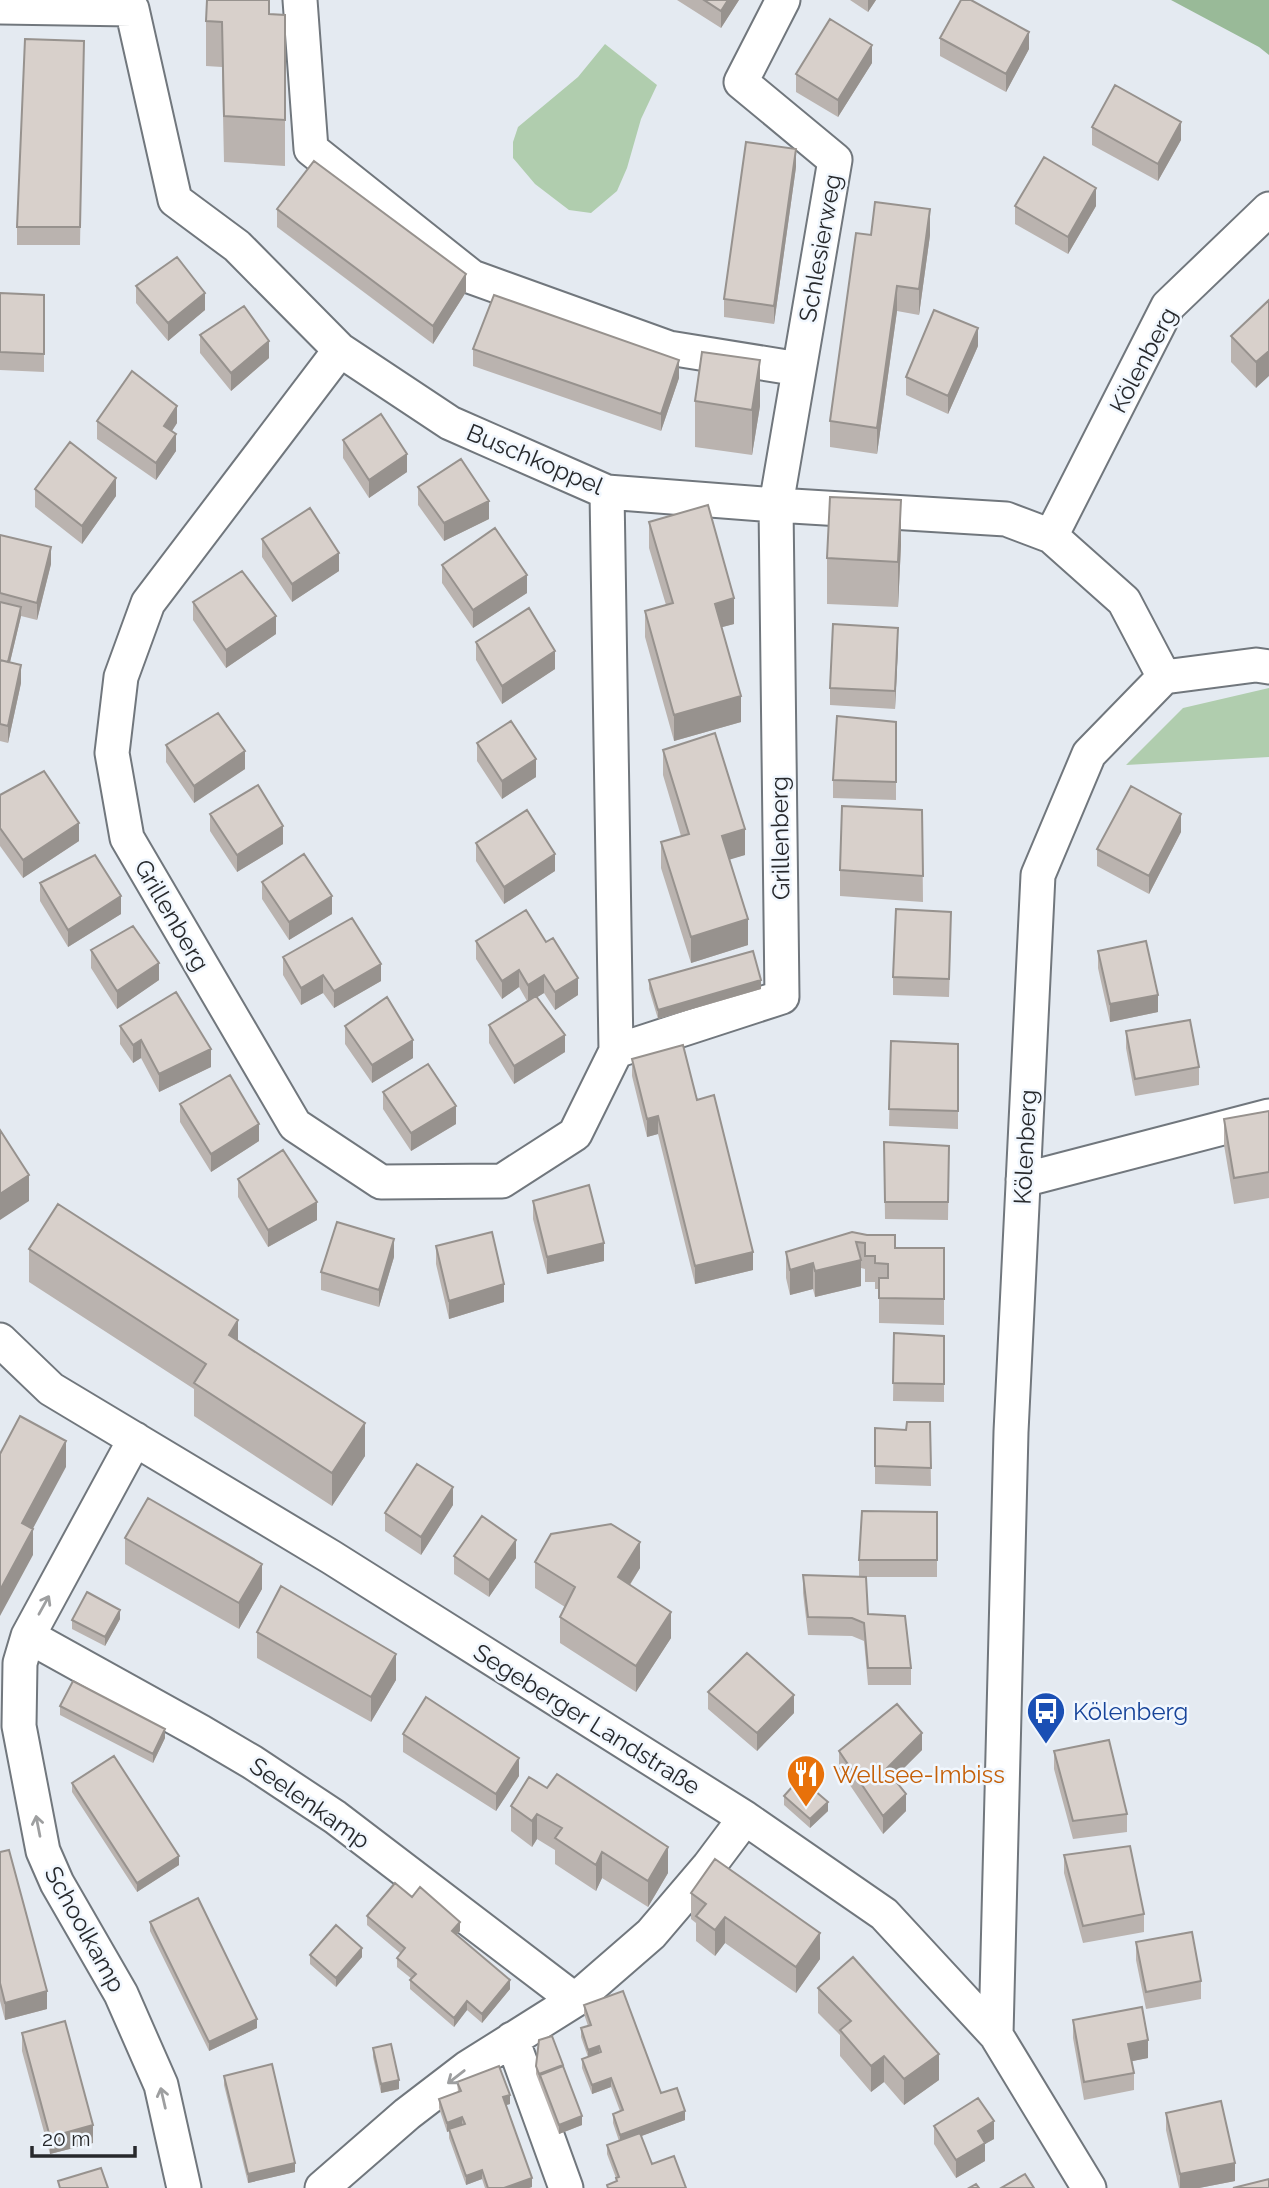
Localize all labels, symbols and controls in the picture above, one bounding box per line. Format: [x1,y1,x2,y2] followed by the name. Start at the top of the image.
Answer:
[793,172,847,324] street label: Schlesierweg
[1103,302,1183,418] street label: Kölenberg
[462,417,608,501] street label: Buschkoppel
[764,776,796,900] street label: Grillenberg
[128,854,216,976] street label: Grillenberg
[1007,1089,1043,1205] street label: Kölenberg
[37,1596,51,1616] one-way arrow
[468,1637,706,1801] street label: Segeberger Landstraße
[1025,1690,1067,1745] bus stop icon: Kölenberg
[1073,1697,1188,1726] place label: Kölenberg
[244,1751,376,1855] street label: Seelenkamp
[785,1753,827,1808] restaurant icon: Wellsee-Imbiss
[833,1760,1005,1789] place label: Wellsee-Imbiss
[31,1815,45,1838] one-way arrow
[39,1861,131,1997] street label: Schoolkamp
[447,2069,465,2084] one-way arrow
[156,2087,170,2110] one-way arrow
[32,2114,135,2158] scale bar
[42,2126,90,2151] text: 20 m

